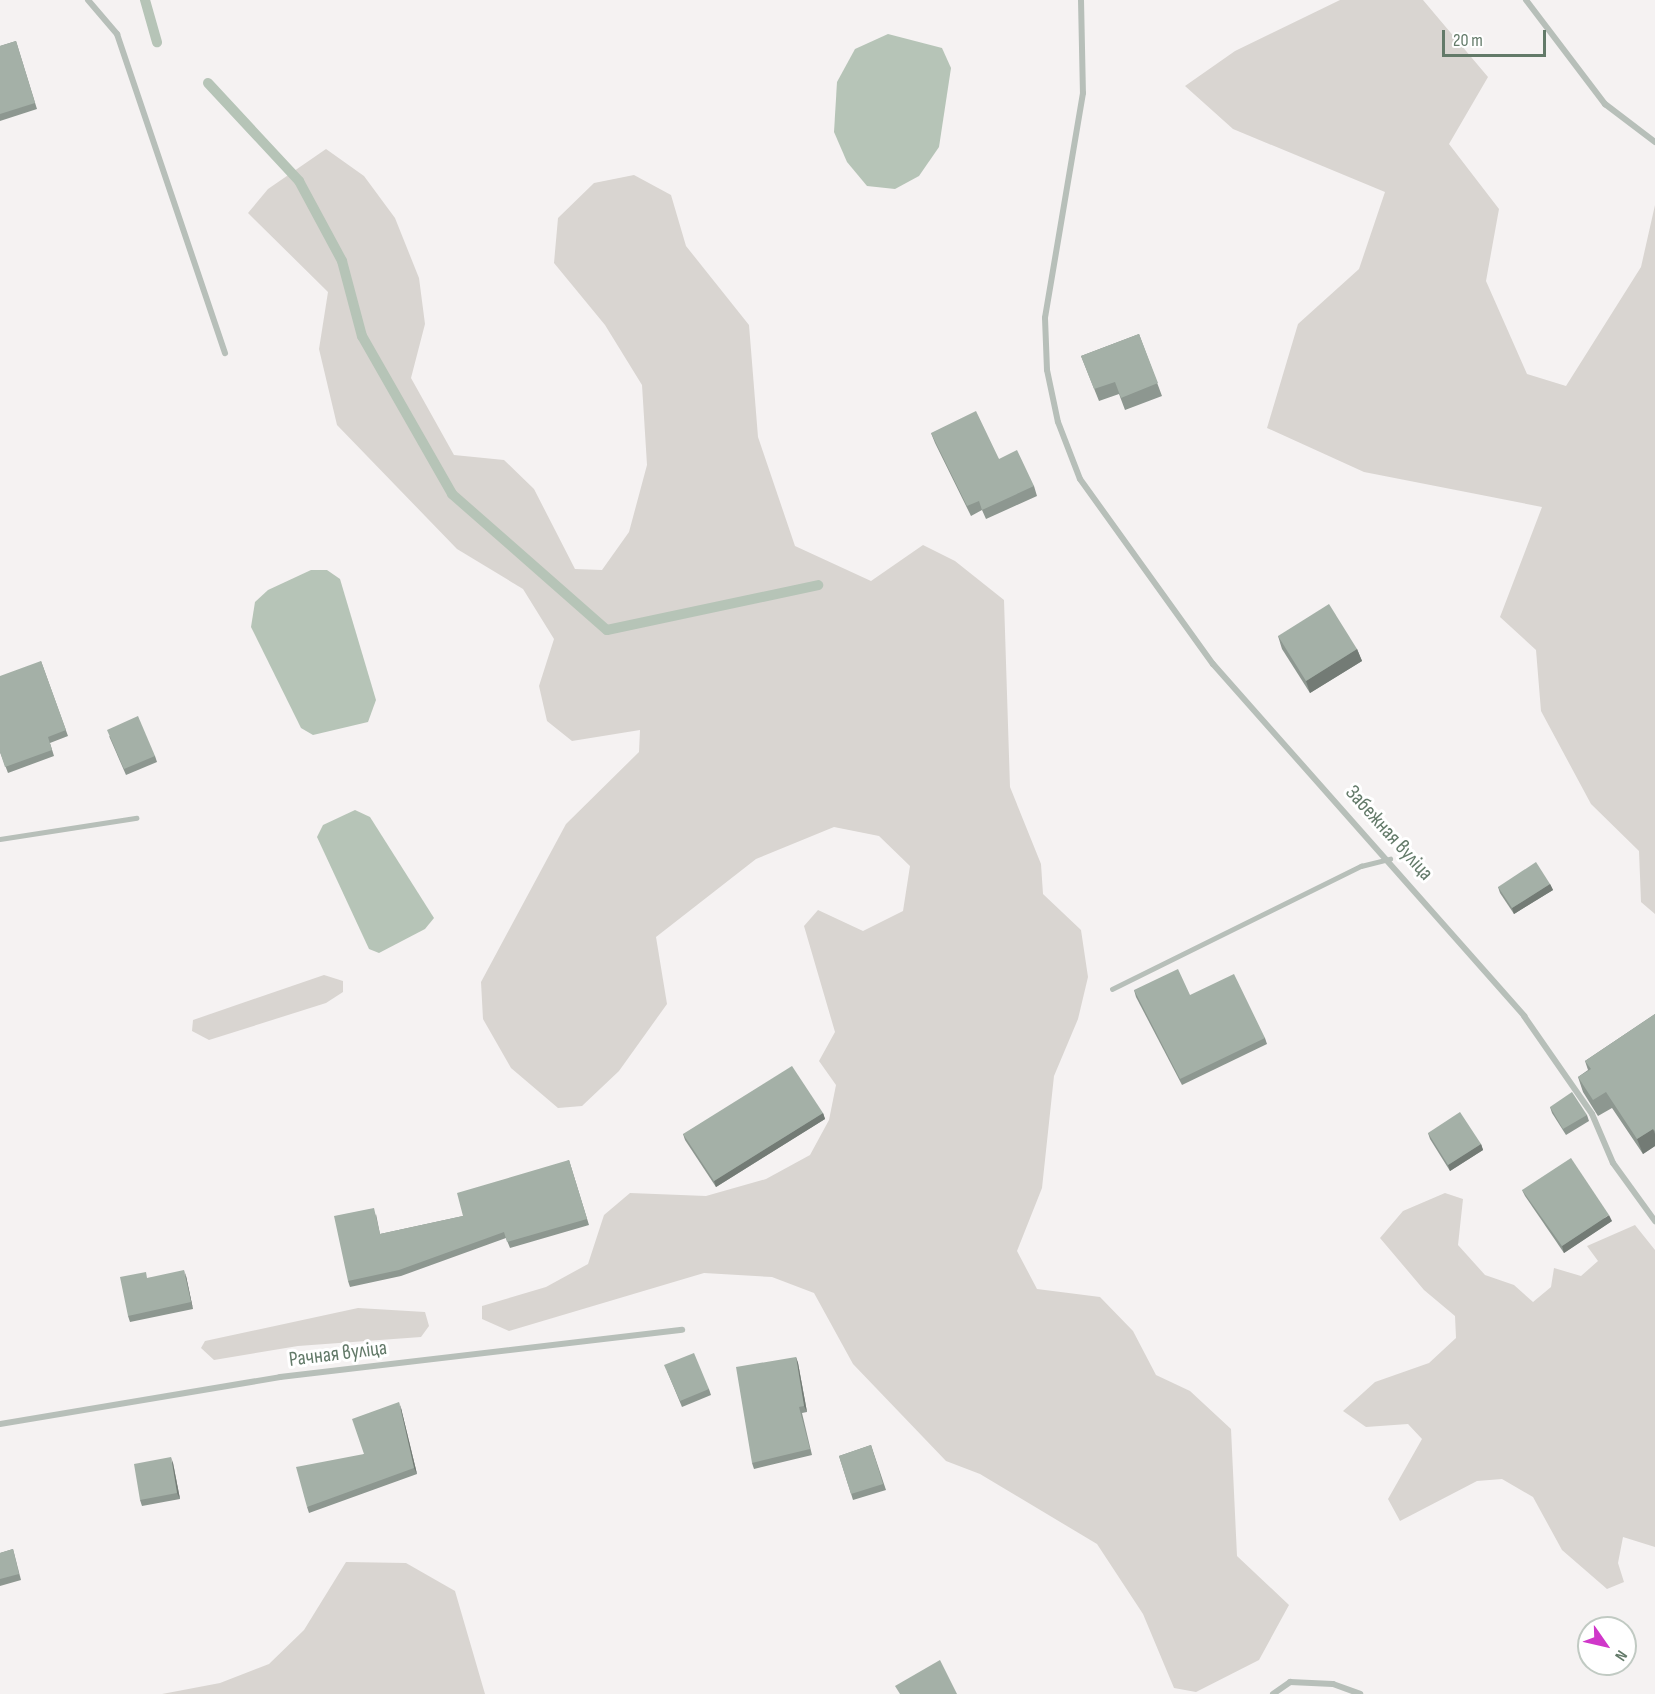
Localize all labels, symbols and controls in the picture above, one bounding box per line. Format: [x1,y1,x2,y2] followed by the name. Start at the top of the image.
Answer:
[1445,18,1548,56] scale bar
[1453,30,1483,51] text: 20 m
[1340,780,1438,886] street label: Забежная вуліца
[288,1335,388,1373] street label: Рачная вуліца
[1577,1616,1637,1676] north arrow
[1610,1646,1631,1664] text: N

